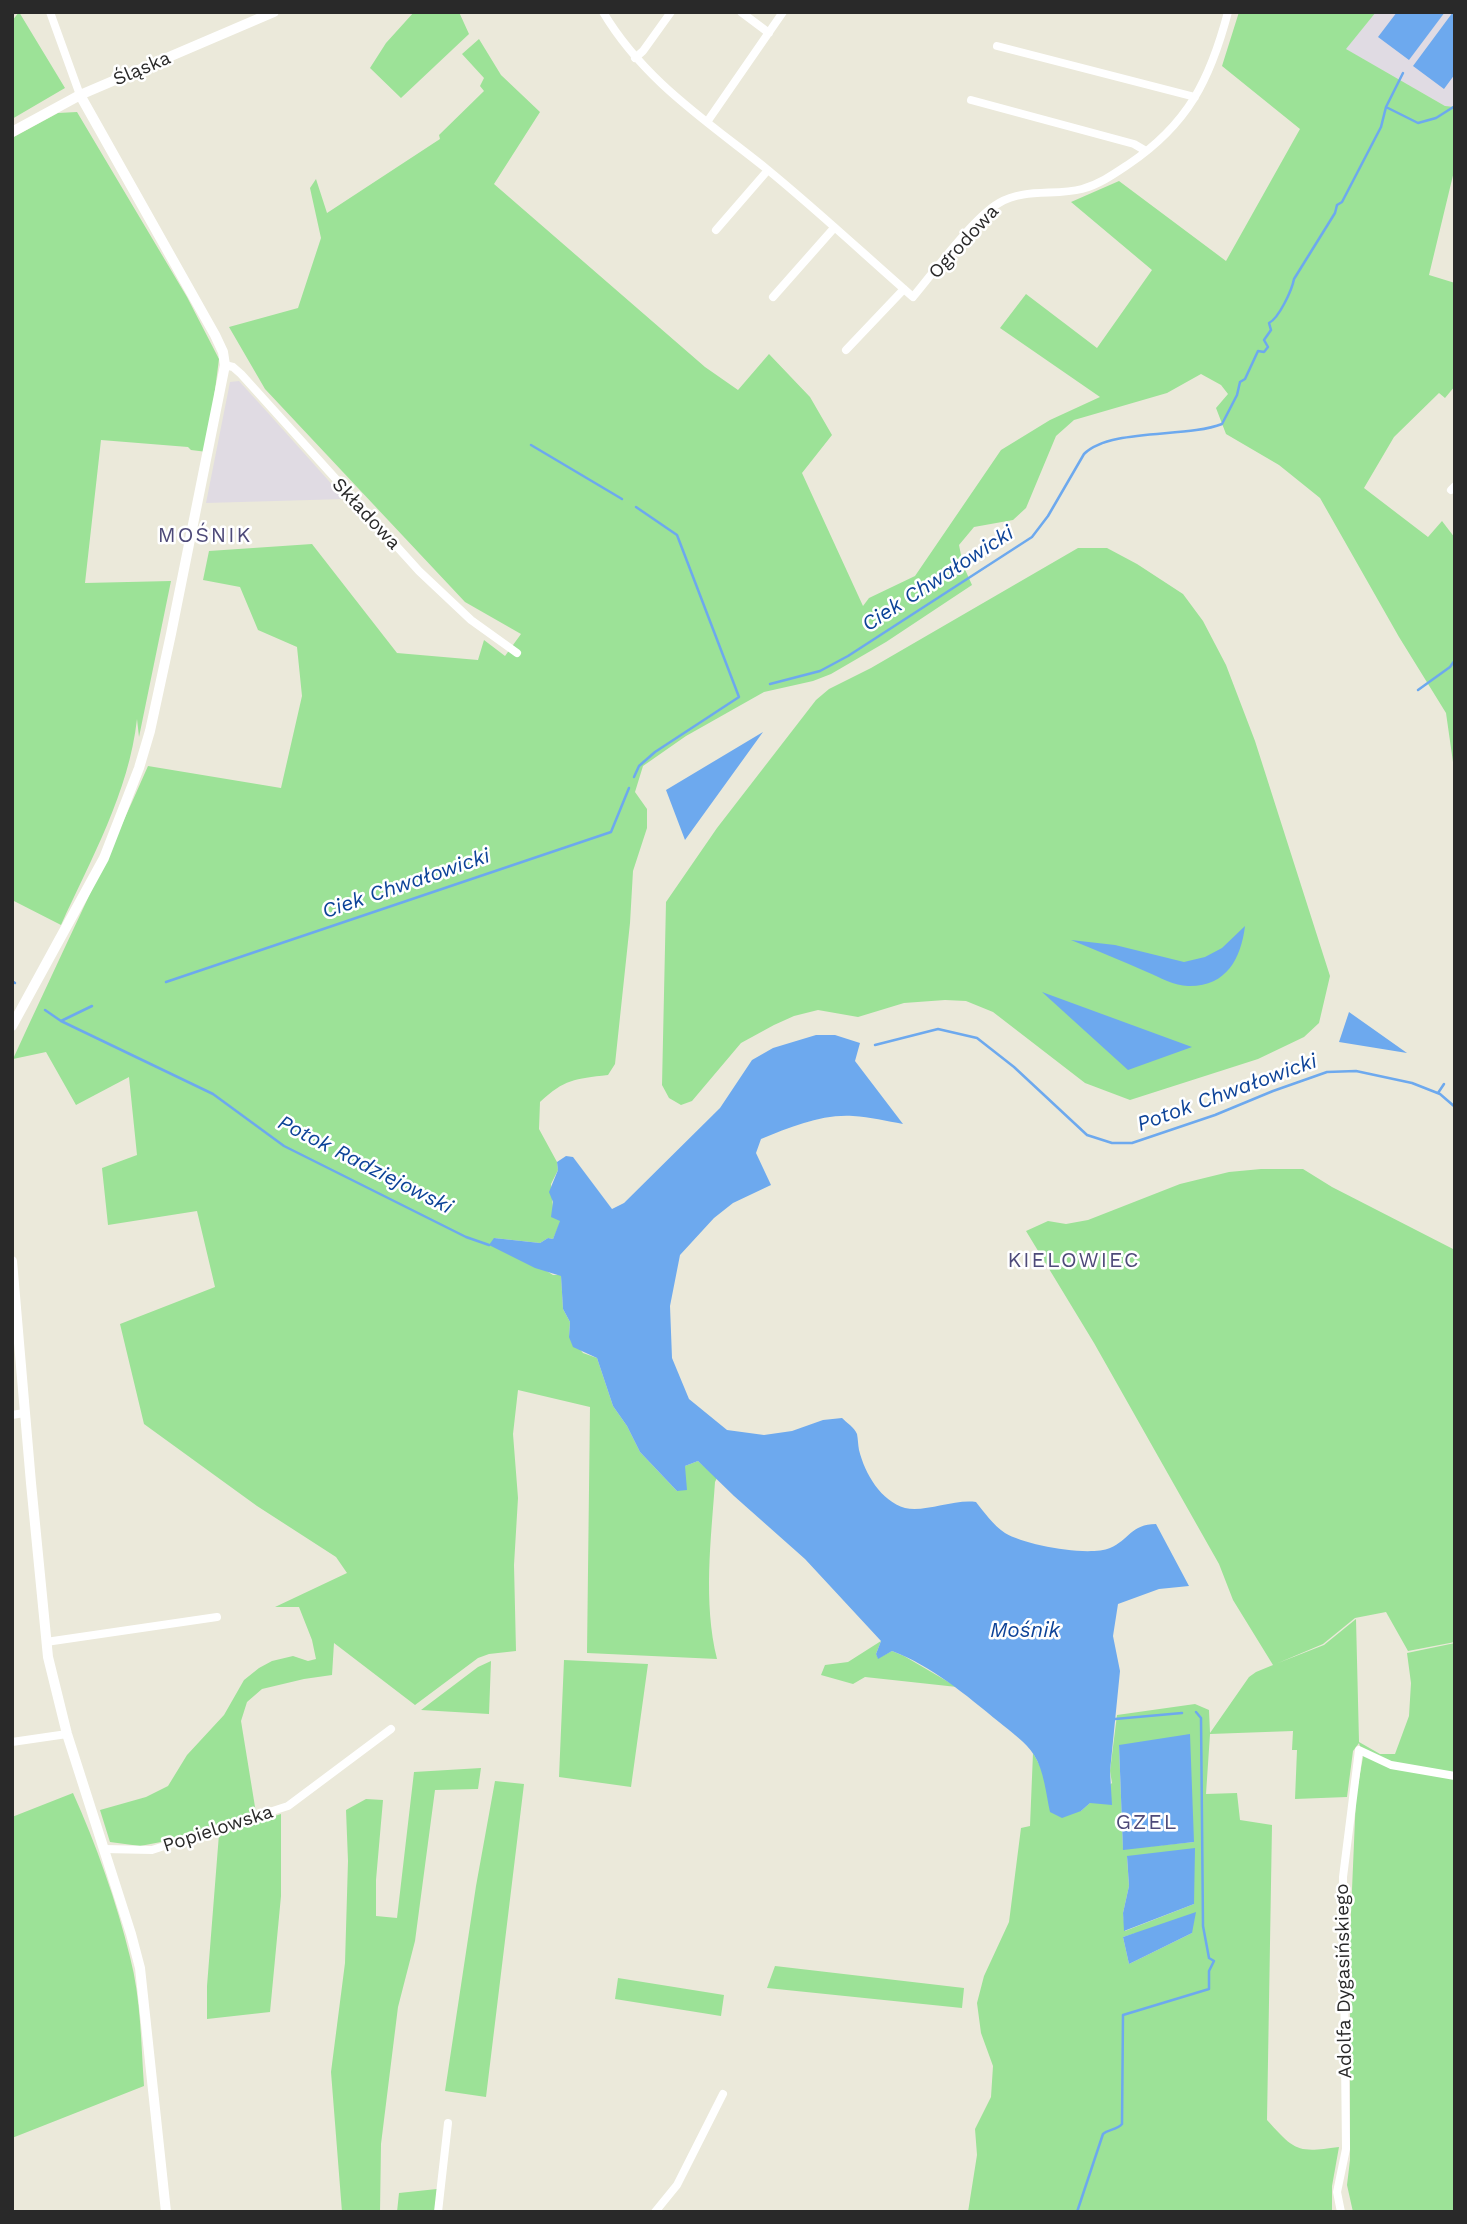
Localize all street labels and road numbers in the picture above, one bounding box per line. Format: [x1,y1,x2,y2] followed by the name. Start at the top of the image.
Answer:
[110,47,174,91] street label: Śląska
[924,200,1004,284] street label: Ogrodowa
[327,473,405,555] street label: Składowa
[160,1800,276,1858] street label: Popielowska
[1331,1883,1357,2079] street label: Adolfa Dygasińskiego

